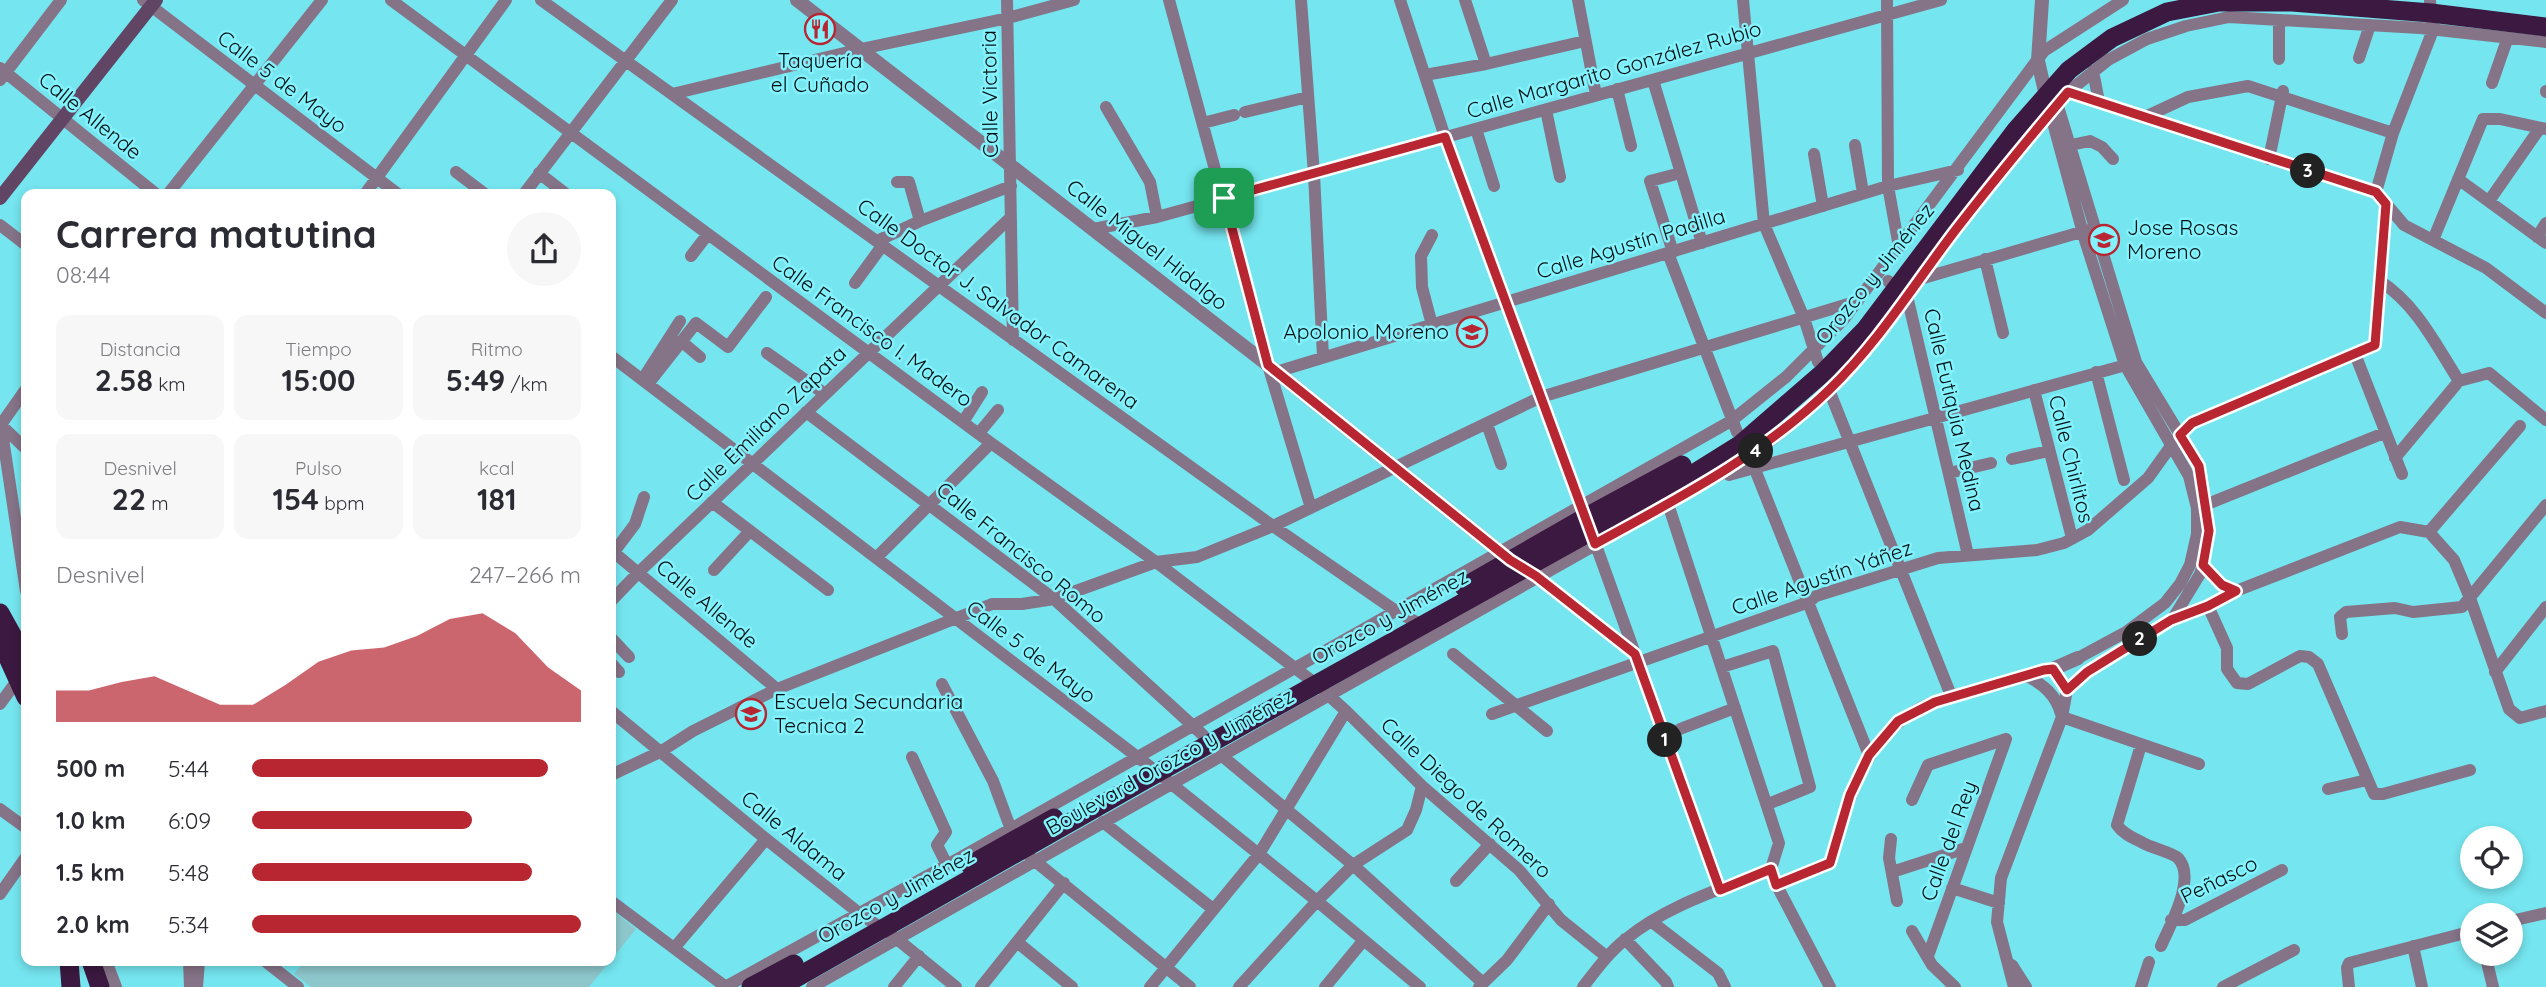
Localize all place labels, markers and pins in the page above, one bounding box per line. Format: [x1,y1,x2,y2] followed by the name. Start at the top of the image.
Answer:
[803,12,837,46] restaurant icon: Taquería el Cuñado
[771,47,869,97] place label: Taquería el Cuñado
[2290,154,2326,188] pin: 3
[1194,168,1254,228] pin
[2127,214,2238,264] place label: Jose Rosas Moreno
[2087,223,2121,257] school or university icon: Jose Rosas Moreno
[1455,315,1489,349] school or university icon: Apolonio Moreno
[1283,318,1449,344] place label: Apolonio Moreno
[1738,434,1774,468] pin: 4
[2122,622,2158,656] pin: 2
[774,688,963,738] place label: Escuela Secundaria Tecnica 2
[734,697,768,731] school or university icon: Escuela Secundaria Tecnica 2
[1648,722,1682,758] pin: 1

